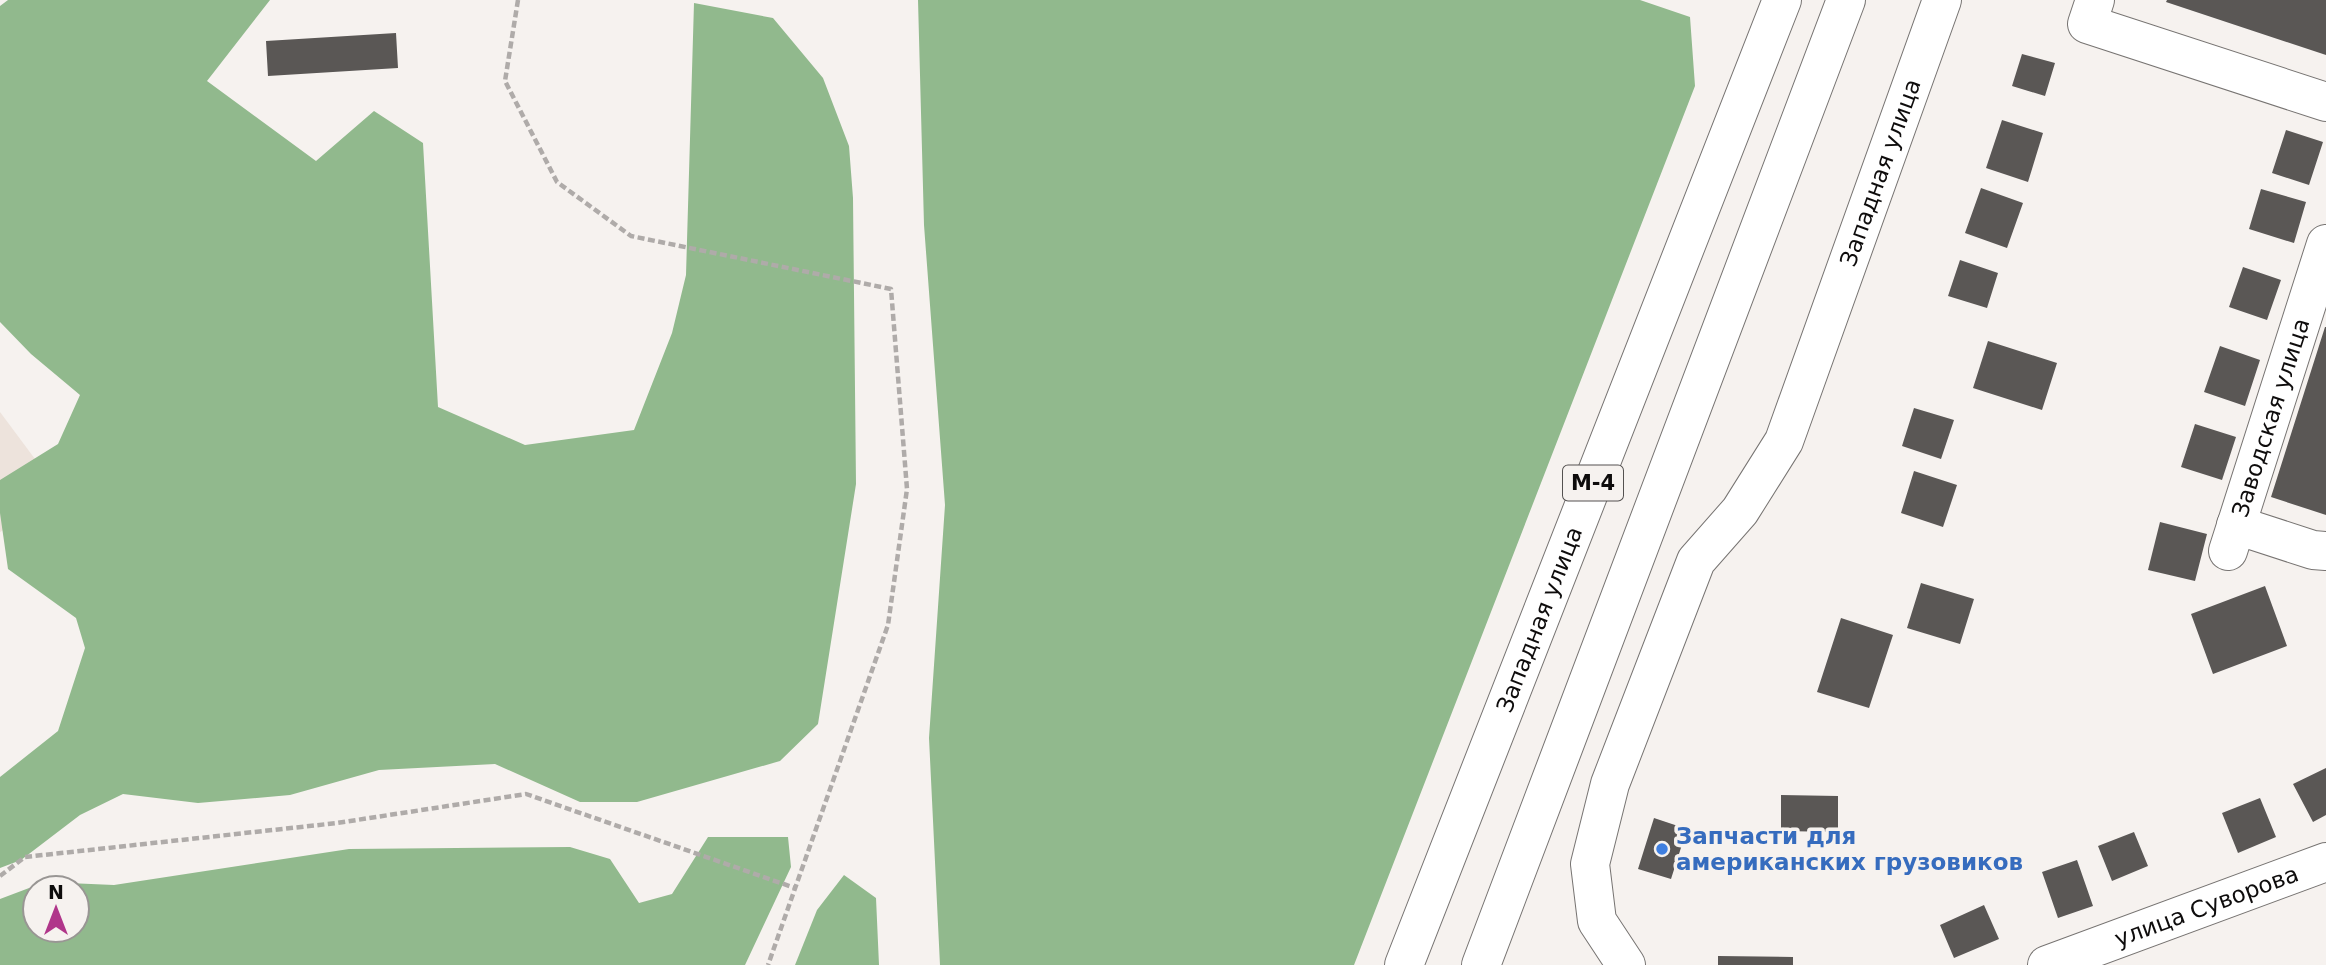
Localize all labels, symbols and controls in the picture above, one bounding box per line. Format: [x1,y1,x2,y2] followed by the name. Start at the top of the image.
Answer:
[1835,75,1926,270] street label: Западная улица
[2227,315,2314,520] street label: Заводская улица
[1563,466,1623,500] road number: М-4
[1491,523,1587,716] street label: Западная улица
[1676,823,2023,875] place label: Запчасти для американских грузовиков
[1654,841,1670,857] marker: Запчасти для американских грузовиков
[2111,860,2302,952] street label: улица Суворова
[21,874,91,944] north arrow
[48,881,64,903] text: N

